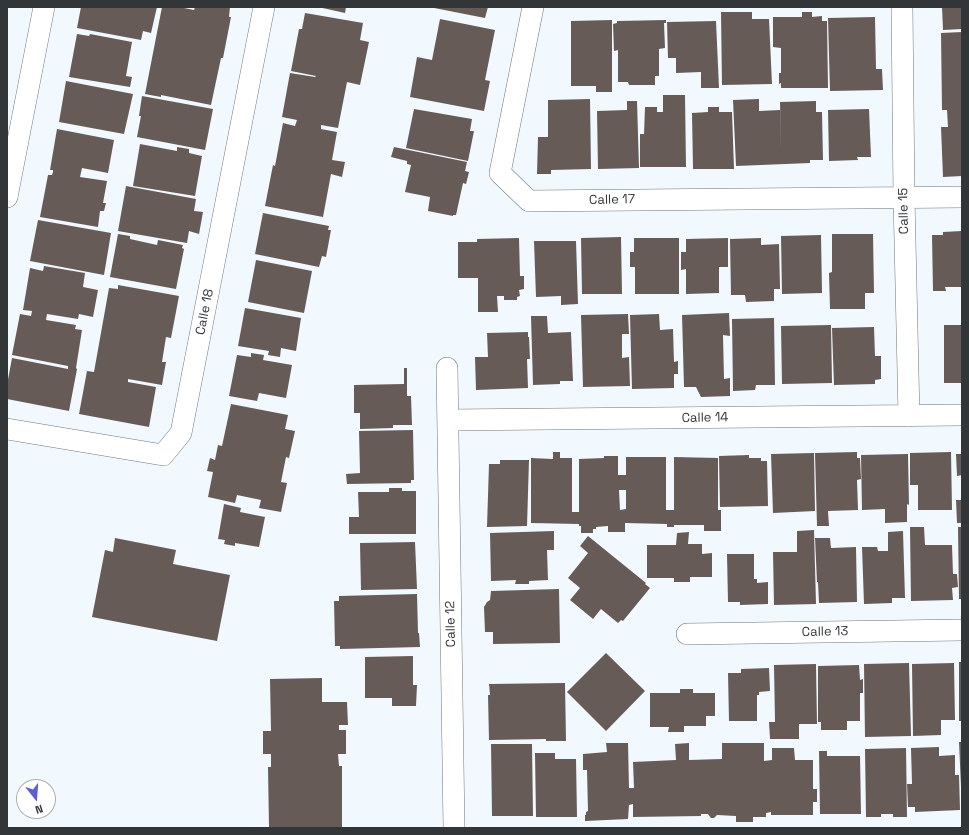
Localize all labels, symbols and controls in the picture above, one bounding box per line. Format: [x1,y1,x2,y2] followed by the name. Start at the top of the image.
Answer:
[896,188,912,234] street label: Calle 15
[589,192,635,208] street label: Calle 17
[193,288,217,336] street label: Calle 18
[681,410,729,426] street label: Calle 14
[443,601,459,647] street label: Calle 12
[802,624,848,640] street label: Calle 13
[16,779,56,819] north arrow
[34,802,45,817] text: N

